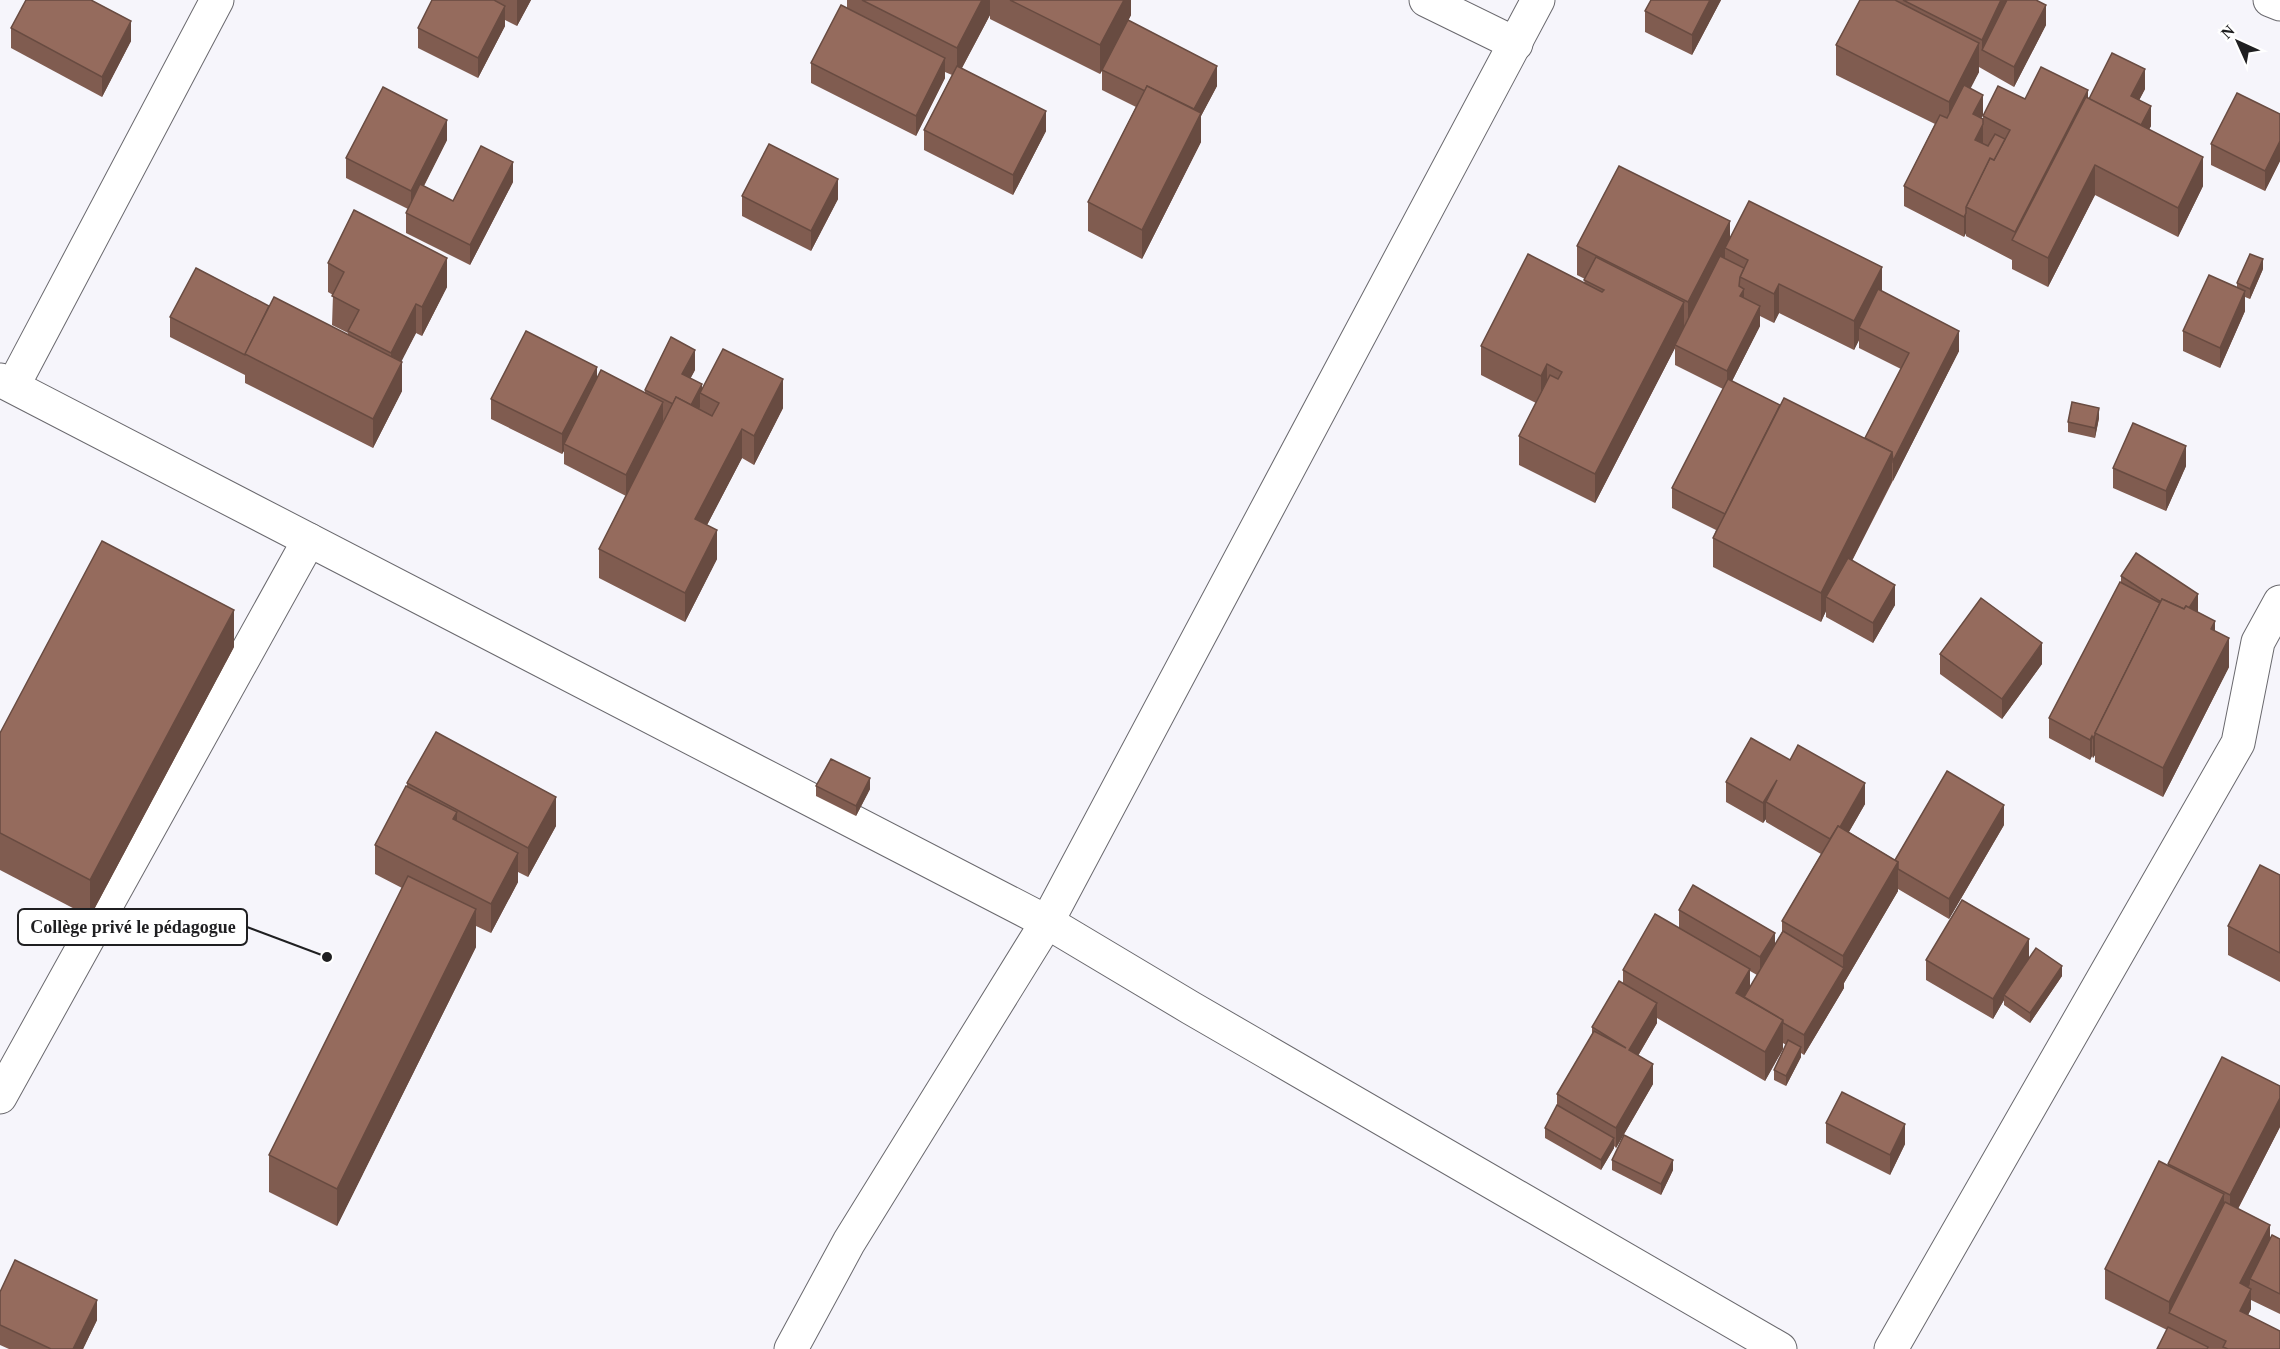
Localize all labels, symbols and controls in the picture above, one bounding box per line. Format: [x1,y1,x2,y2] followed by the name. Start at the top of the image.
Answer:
[2208,12,2268,72] north arrow
[2218,21,2238,42] text: N
[18,909,247,945] callout: Collège privé le pédagogue
[30,917,236,937] text: Collège privé le pédagogue

